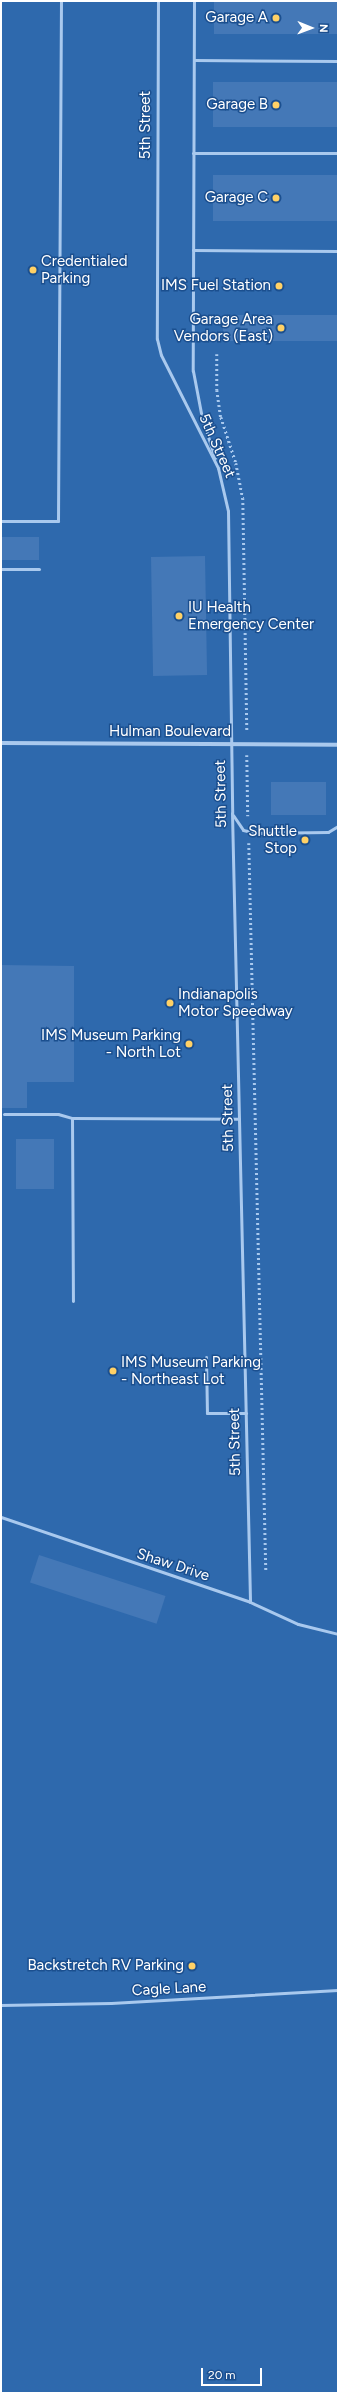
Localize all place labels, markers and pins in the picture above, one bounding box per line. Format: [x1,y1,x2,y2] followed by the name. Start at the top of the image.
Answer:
[205,9,268,27] place label: Garage A
[271,13,281,23] marker: Garage A
[206,96,268,114] place label: Garage B
[271,100,281,110] marker: Garage B
[205,189,268,207] place label: Garage C
[271,193,281,203] marker: Garage C
[41,252,128,287] place label: Credentialed Parking
[28,265,38,275] marker: Credentialed Parking
[161,277,271,295] place label: IMS Fuel Station
[274,281,284,291] marker: IMS Fuel Station
[174,310,273,345] place label: Garage Area Vendors (East)
[276,323,286,333] marker: Garage Area Vendors (East)
[188,598,314,633] place label: IU Health Emergency Center
[173,610,185,622] marker: IU Health Emergency Center
[248,822,297,857] place label: Shuttle Stop
[300,835,310,845] marker: Shuttle Stop
[178,985,293,1020] place label: Indianapolis Motor Speedway
[165,998,175,1008] marker: Indianapolis Motor Speedway
[41,1026,181,1061] place label: IMS Museum Parking - North Lot
[184,1039,194,1049] marker: IMS Museum Parking - North Lot
[121,1353,261,1388] place label: IMS Museum Parking - Northeast Lot
[108,1366,118,1376] marker: IMS Museum Parking - Northeast Lot
[27,1957,184,1975] place label: Backstretch RV Parking
[187,1961,197,1971] marker: Backstretch RV Parking

